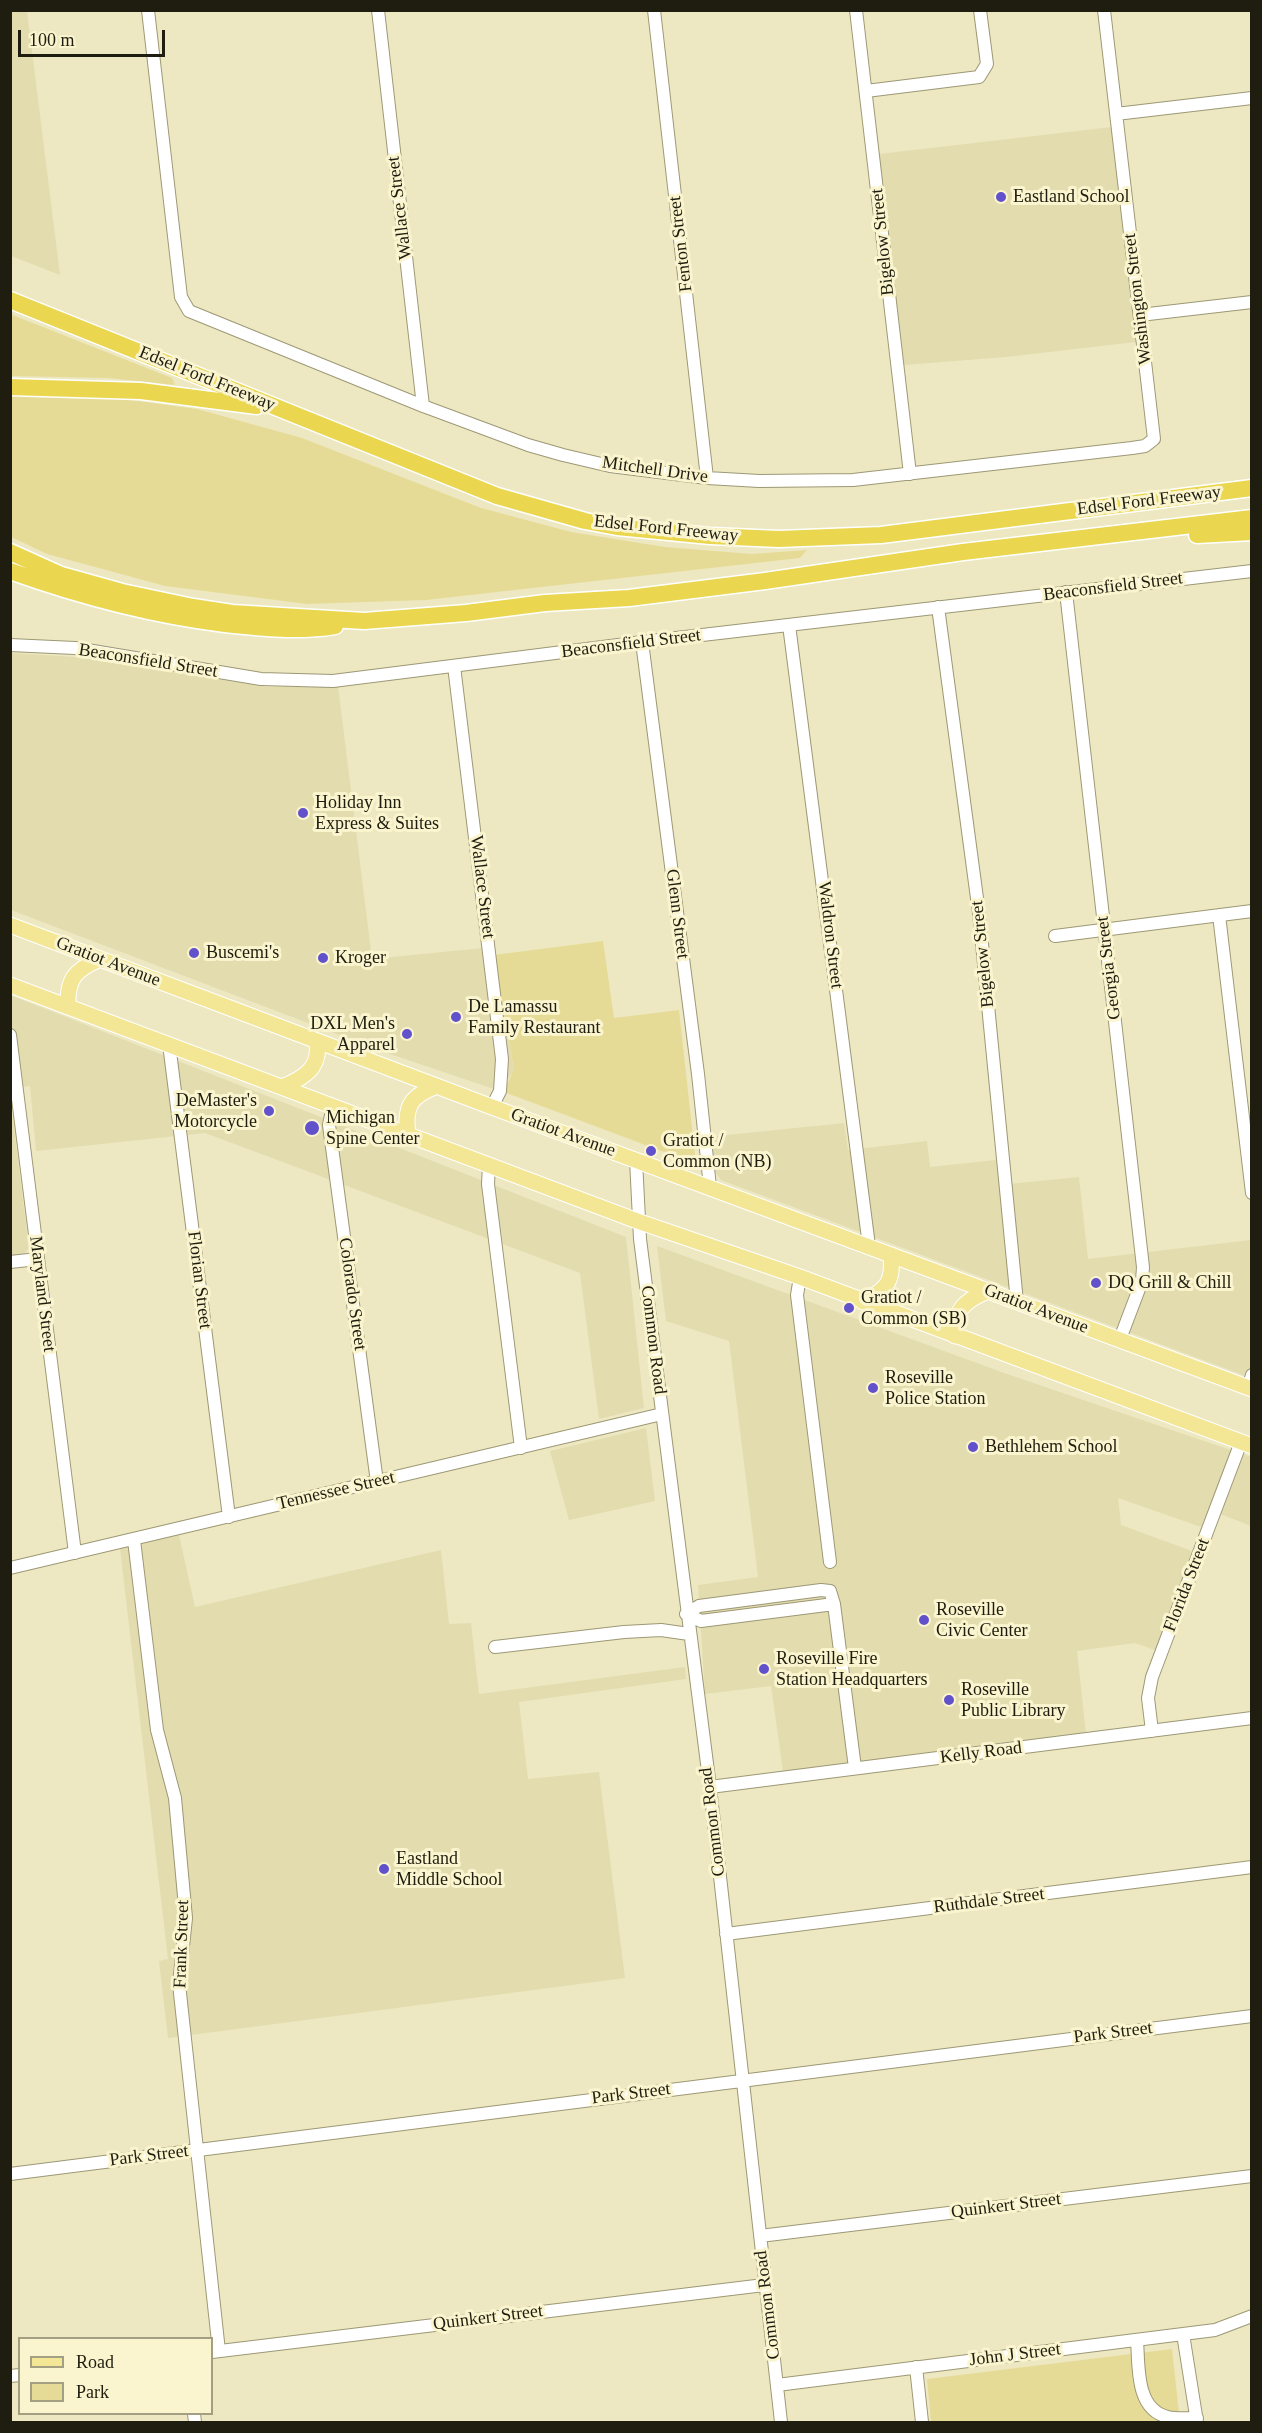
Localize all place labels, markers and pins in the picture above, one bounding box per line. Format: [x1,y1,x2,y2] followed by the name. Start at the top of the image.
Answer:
[1013,186,1129,208] place label: Eastland School
[994,190,1008,204] marker: Eastland School
[315,792,439,834] place label: Holiday Inn Express & Suites
[296,806,310,820] marker: Holiday Inn Express & Suites
[206,942,279,964] place label: Buscemi's
[187,946,201,960] marker: Buscemi's
[335,947,386,969] place label: Kroger
[316,951,330,965] marker: Kroger
[468,996,600,1038] place label: De Lamassu Family Restaurant
[449,1010,463,1024] marker: De Lamassu Family Restaurant
[310,1013,395,1056] place label: DXL Men's Apparel
[400,1027,414,1041] marker: DXL Men's Apparel
[174,1090,257,1132] place label: DeMaster's Motorcycle
[262,1104,276,1118] marker: DeMaster's Motorcycle
[326,1107,419,1150] place label: Michigan Spine Center
[303,1119,321,1137] marker: Michigan Spine Center
[663,1130,772,1172] place label: Gratiot / Common (NB)
[644,1144,658,1158] marker: Gratiot / Common (NB)
[1108,1272,1232,1294] place label: DQ Grill & Chill
[1089,1276,1103,1290] marker: DQ Grill & Chill
[861,1287,967,1330] place label: Gratiot / Common (SB)
[842,1301,856,1315] marker: Gratiot / Common (SB)
[885,1367,985,1410] place label: Roseville Police Station
[866,1381,880,1395] marker: Roseville Police Station
[985,1436,1117,1458] place label: Bethlehem School
[966,1440,980,1454] marker: Bethlehem School
[936,1599,1027,1642] place label: Roseville Civic Center
[917,1613,931,1627] marker: Roseville Civic Center
[776,1648,927,1690] place label: Roseville Fire Station Headquarters
[757,1662,771,1676] marker: Roseville Fire Station Headquarters
[961,1679,1065,1722] place label: Roseville Public Library
[942,1693,956,1707] marker: Roseville Public Library
[396,1848,502,1890] place label: Eastland Middle School
[377,1862,391,1876] marker: Eastland Middle School

